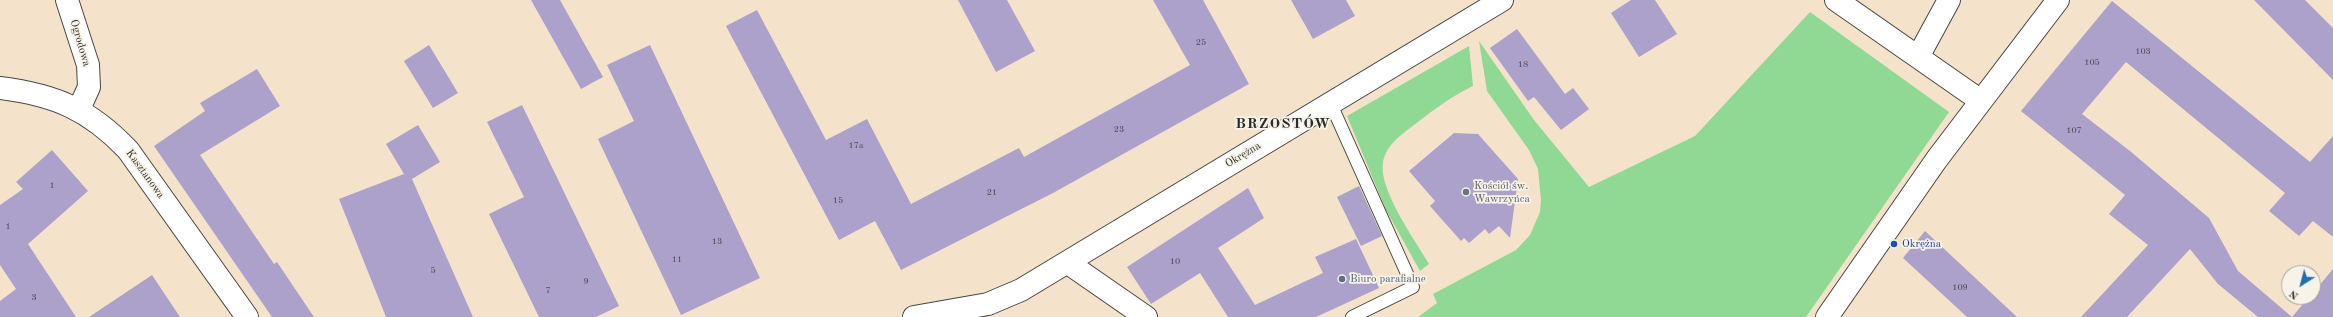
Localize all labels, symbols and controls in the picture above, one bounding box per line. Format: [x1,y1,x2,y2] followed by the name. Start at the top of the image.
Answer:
[67,18,93,68] street label: Ogrodowa
[1196,38,1206,48] house number: 25
[2135,47,2151,57] house number: 103
[2084,58,2100,68] house number: 105
[1518,60,1528,70] house number: 18
[1235,115,1331,133] district label: BRZOSTÓW
[1114,125,1124,135] house number: 23
[2066,126,2082,136] house number: 107
[1223,139,1263,171] street label: Okrężna
[849,141,863,151] house number: 17a
[123,147,167,201] street label: Kasztanowa
[1474,179,1530,205] place label: Kościół św. Wawrzyńca
[49,181,55,191] house number: 1
[1461,187,1471,197] marker: Kościół św. Wawrzyńca
[987,188,997,198] house number: 21
[833,196,843,206] house number: 15
[5,222,11,232] house number: 1
[712,237,722,247] house number: 13
[1902,237,1941,251] place label: Okrężna
[1889,239,1899,249] marker: Okrężna
[672,255,682,265] house number: 11
[1170,257,1180,267] house number: 10
[2281,265,2321,305] north arrow
[430,266,436,276] house number: 5
[1350,272,1426,286] place label: Biuro parafialne
[1337,274,1347,284] marker: Biuro parafialne
[583,277,589,287] house number: 9
[1952,283,1968,293] house number: 109
[545,286,551,296] house number: 7
[2288,287,2301,301] text: N
[31,293,37,303] house number: 3

